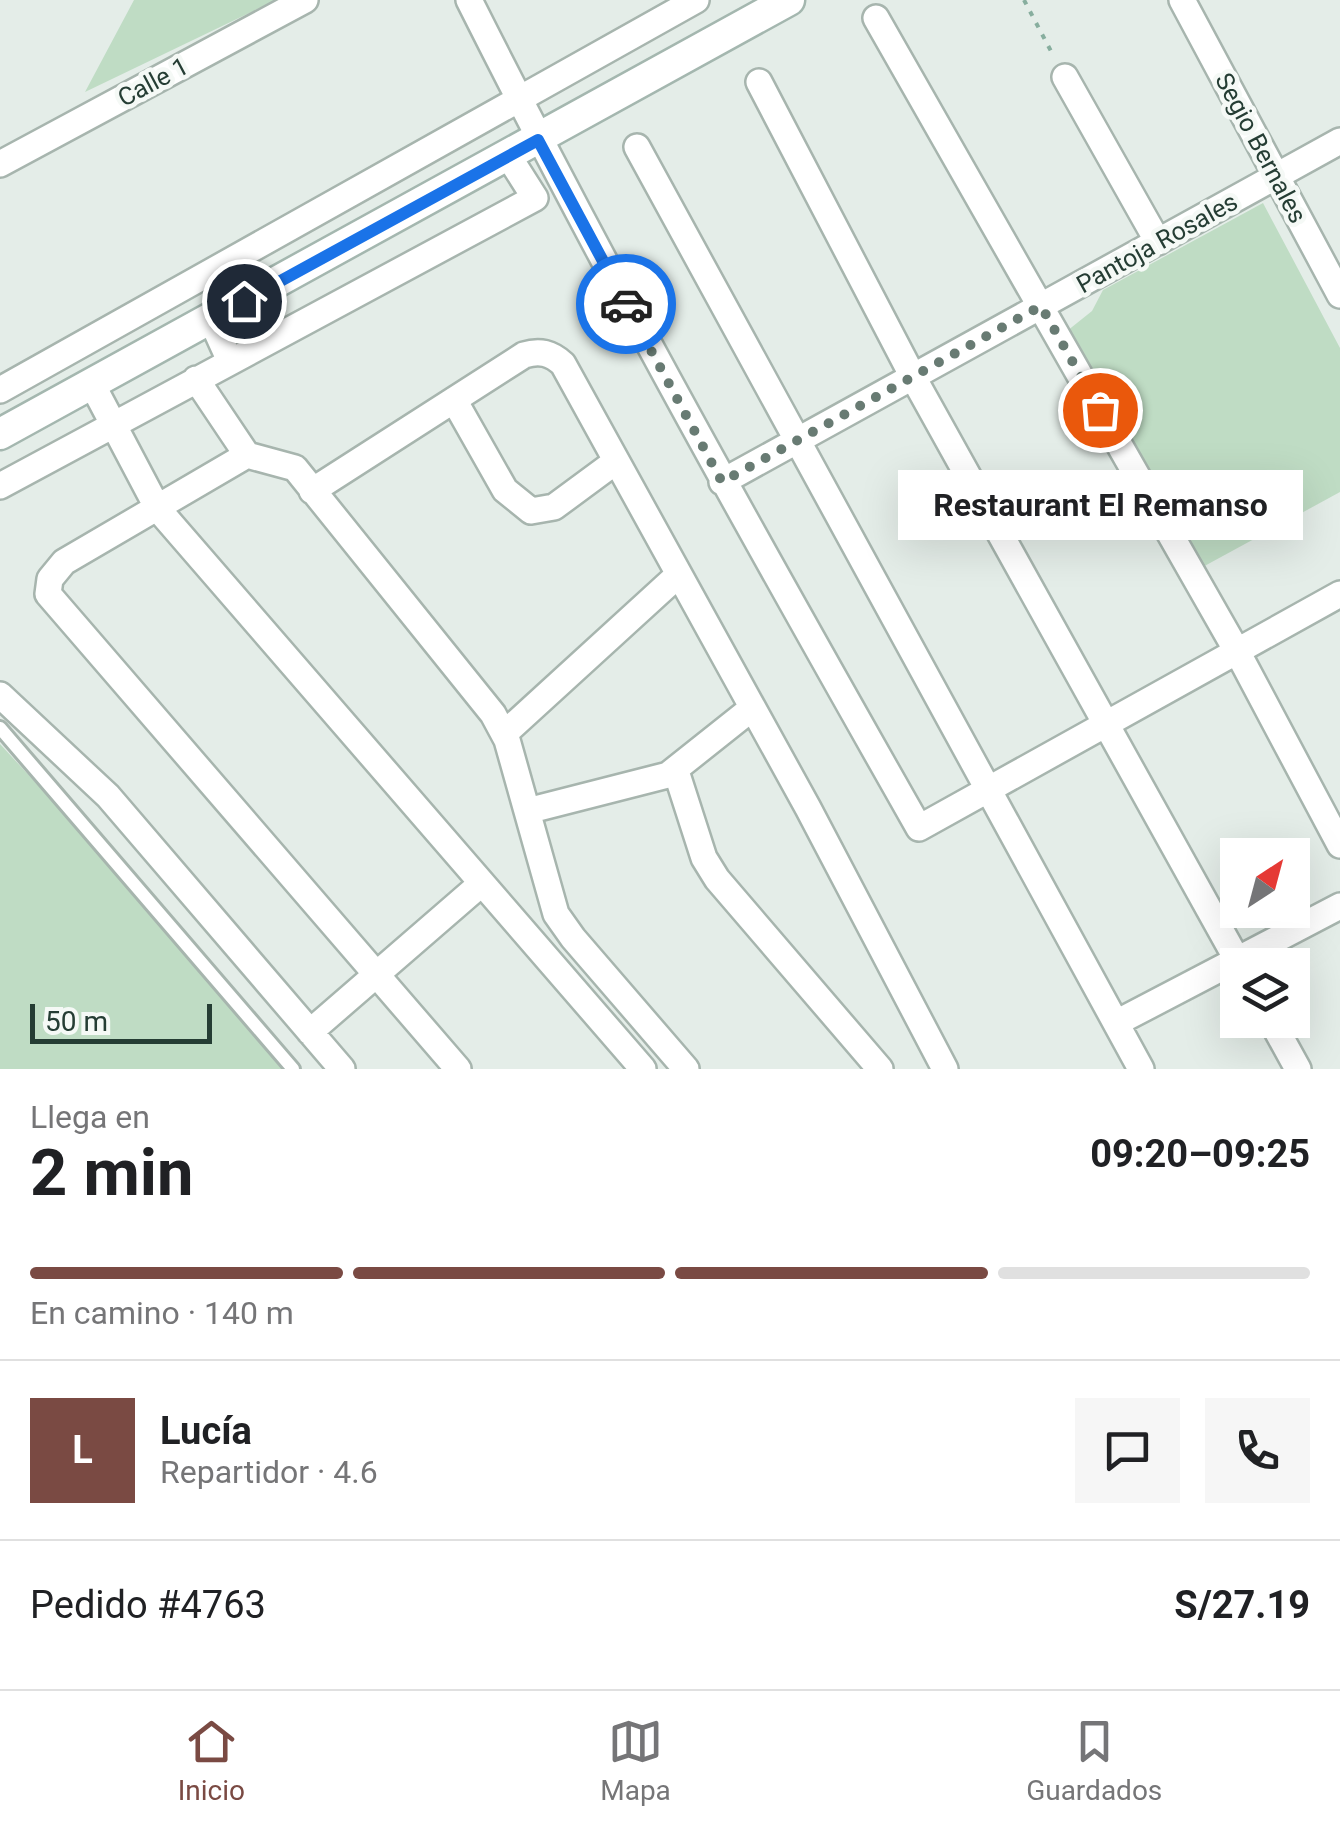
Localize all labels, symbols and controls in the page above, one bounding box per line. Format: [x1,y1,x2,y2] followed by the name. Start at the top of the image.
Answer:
[113,51,193,113] street label: Calle 1
[1209,68,1313,228] street label: Segio Bernales
[1072,187,1242,299] street label: Pantoja Rosales
[576,254,676,354] courier
[202,259,287,344] pin
[217,274,272,329] icon: home
[599,277,654,332] icon: car
[1058,368,1143,453] pin
[1073,383,1128,438] icon: bag
[898,470,1302,540] callout: Restaurant El Remanso
[933,486,1268,524] text: Restaurant El Remanso
[1220,838,1310,928] north arrow
[1220,838,1310,1038] map controls
[1220,948,1310,1038] button: layers
[30,999,212,1044] scale bar
[45,1005,108,1038] text: 50 m
[30,1098,150,1136] text: Llega en
[1090,1132,1310,1176] text: 09:20–09:25
[30,1135,193,1211] text: 2 min
[30,1294,294,1332] text: En camino · 140 m
[1075,1398,1180,1503] button: chat
[1205,1398,1310,1503] button: phone
[160,1409,252,1453] text: Lucía
[72,1428,93,1472] text: L
[160,1453,378,1491] text: Repartidor · 4.6
[30,1583,266,1627] text: Pedido #4763
[1174,1583,1310,1627] text: S/27.19
[178,1714,245,1807] tab: Inicio
[600,1714,671,1807] tab: Mapa
[1026,1714,1162,1807] tab: Guardados

